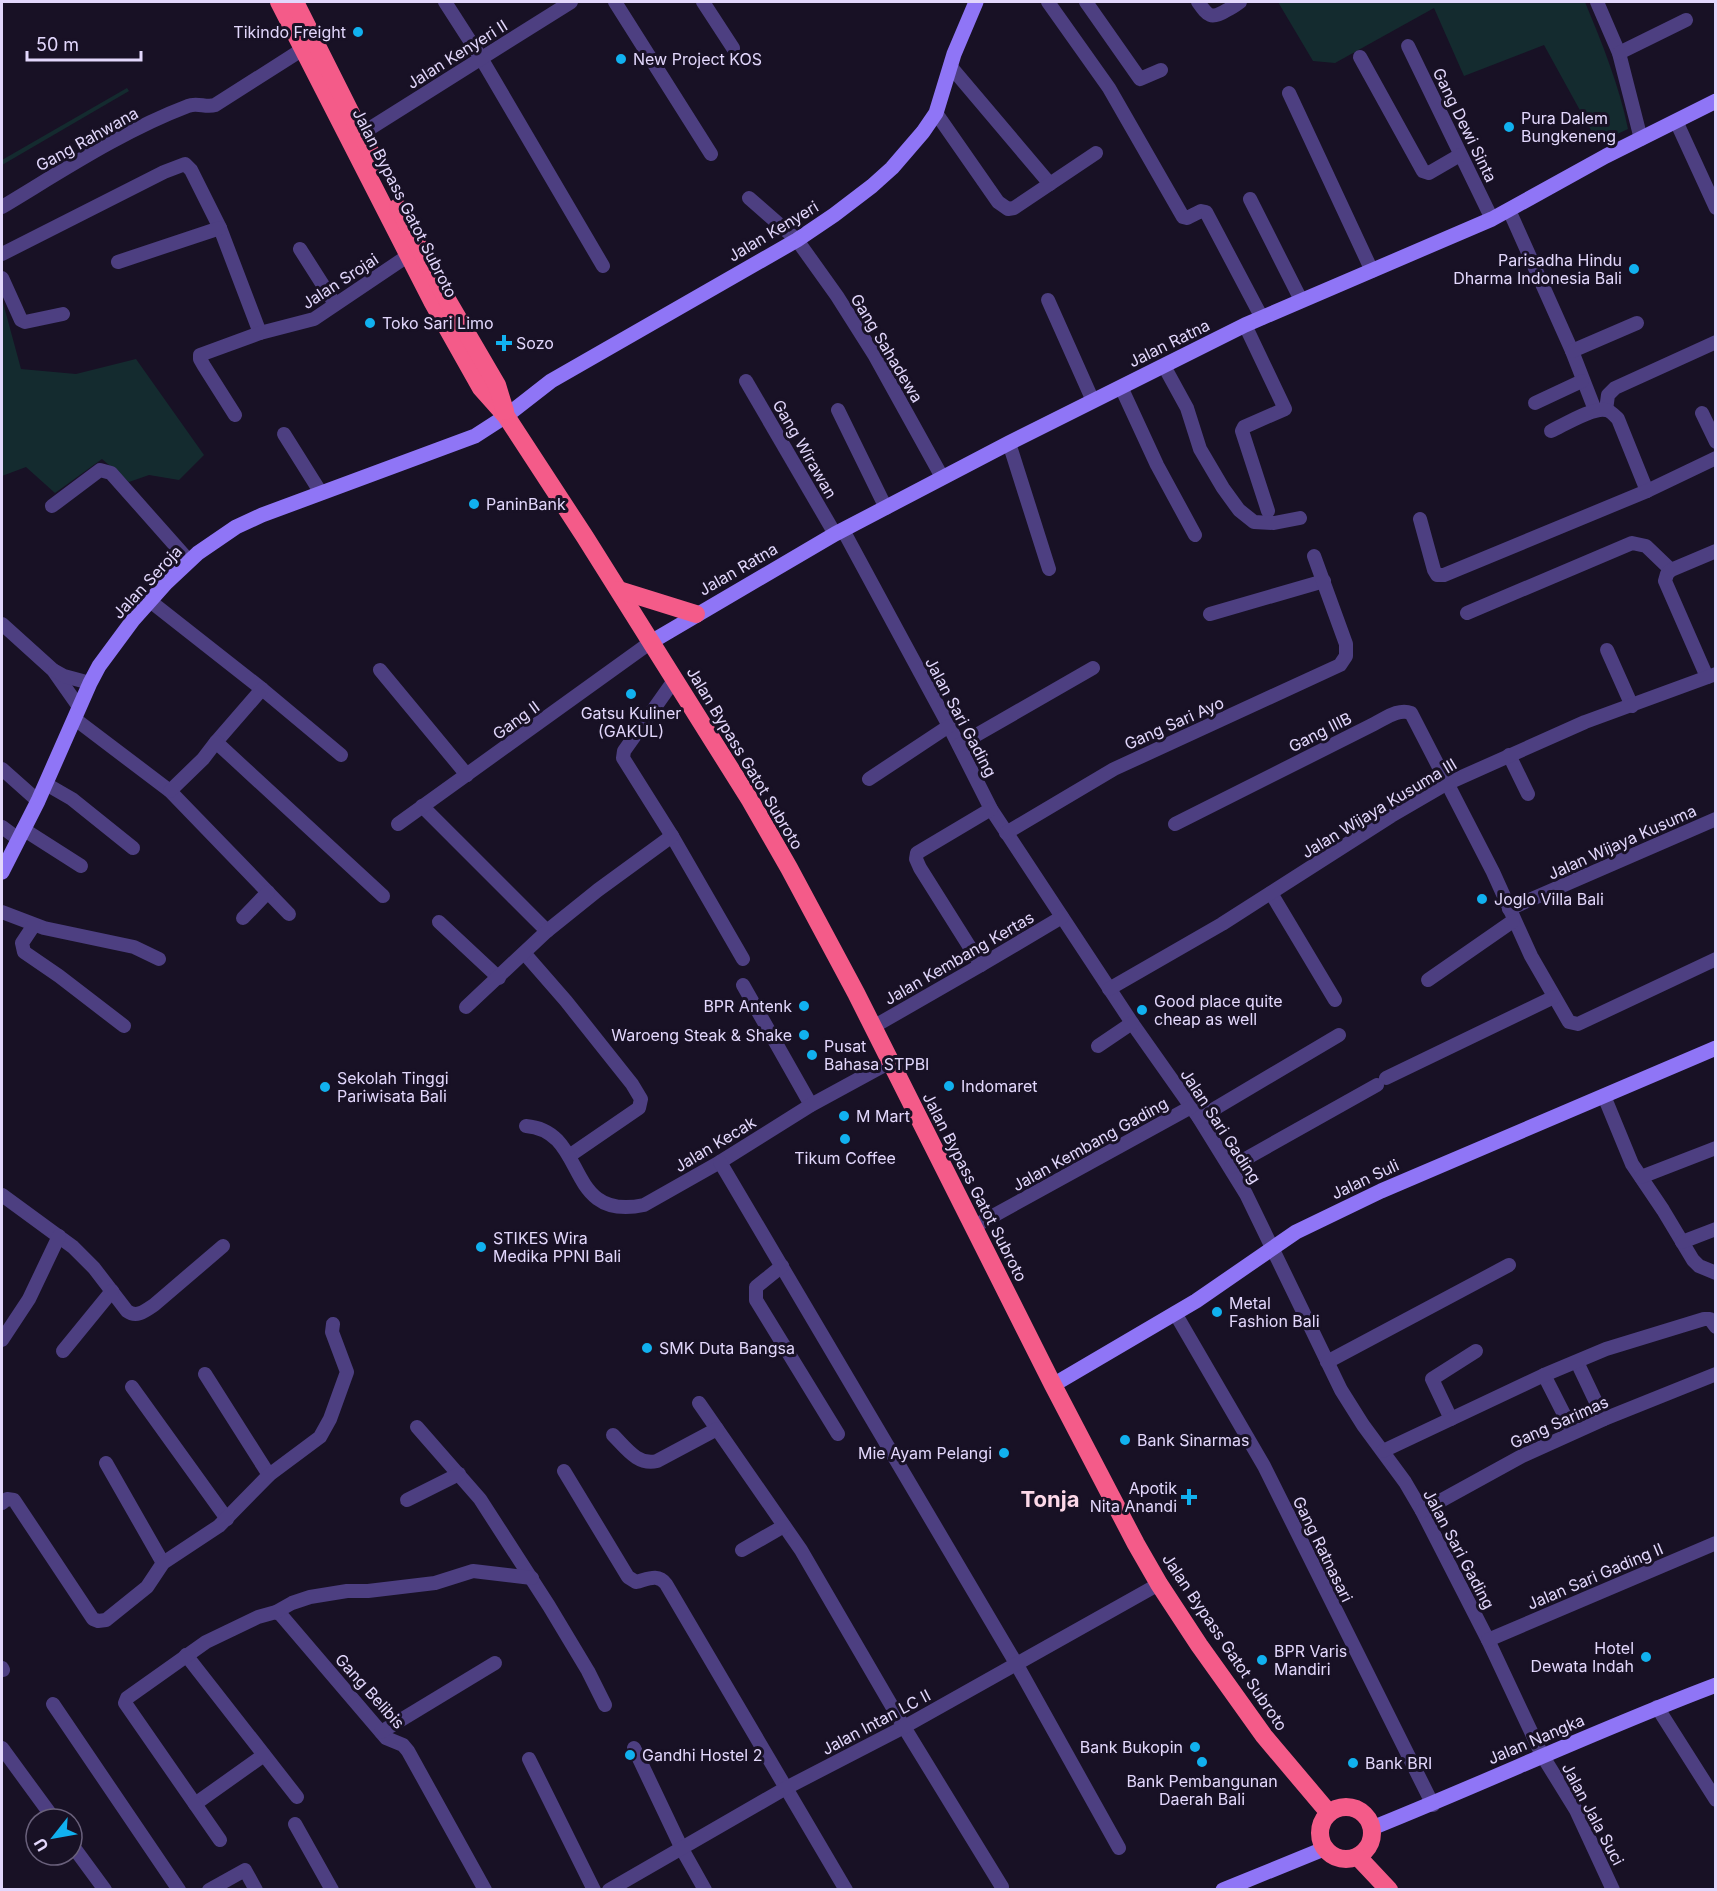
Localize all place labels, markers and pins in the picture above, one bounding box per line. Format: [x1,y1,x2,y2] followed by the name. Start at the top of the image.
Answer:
[233,22,346,42] place label: Tikindo Freight
[351,25,365,39] marker: Tikindo Freight
[633,49,762,69] place label: New Project KOS
[614,52,628,66] marker: New Project KOS
[1521,108,1616,146] place label: Pura Dalem Bungkeneng
[1502,120,1516,134] marker: Pura Dalem Bungkeneng
[1453,250,1622,288] place label: Parisadha Hindu Dharma Indonesia Bali
[1627,262,1641,276] marker: Parisadha Hindu Dharma Indonesia Bali
[382,313,494,333] place label: Toko Sari Limo
[363,316,377,330] marker: Toko Sari Limo
[516,333,554,353] place label: Sozo
[497,336,511,350] marker: Sozo
[486,494,566,514] place label: PaninBank
[467,497,481,511] marker: PaninBank
[624,687,638,701] marker: Gatsu Kuliner (GAKUL)
[581,703,681,741] place label: Gatsu Kuliner (GAKUL)
[1494,889,1604,909] place label: Joglo Villa Bali
[1475,892,1489,906] marker: Joglo Villa Bali
[1154,991,1283,1029] place label: Good place quite cheap as well
[703,996,792,1016] place label: BPR Antenk
[797,999,811,1013] marker: BPR Antenk
[1135,1003,1149,1017] marker: Good place quite cheap as well
[611,1025,792,1045] place label: Waroeng Steak & Shake
[797,1028,811,1042] marker: Waroeng Steak & Shake
[824,1036,929,1074] place label: Pusat Bahasa STPBI
[805,1048,819,1062] marker: Pusat Bahasa STPBI
[337,1068,449,1106] place label: Sekolah Tinggi Pariwisata Bali
[961,1076,1037,1096] place label: Indomaret
[942,1079,956,1093] marker: Indomaret
[318,1080,332,1094] marker: Sekolah Tinggi Pariwisata Bali
[856,1106,910,1126] place label: M Mart
[837,1109,851,1123] marker: M Mart
[838,1132,852,1146] marker: Tikum Coffee
[794,1148,896,1168] place label: Tikum Coffee
[493,1228,621,1266] place label: STIKES Wira Medika PPNI Bali
[474,1240,488,1254] marker: STIKES Wira Medika PPNI Bali
[1229,1293,1320,1331] place label: Metal Fashion Bali
[1210,1305,1224,1319] marker: Metal Fashion Bali
[659,1338,795,1358] place label: SMK Duta Bangsa
[640,1341,654,1355] marker: SMK Duta Bangsa
[1137,1430,1249,1450] place label: Bank Sinarmas
[1118,1433,1132,1447] marker: Bank Sinarmas
[858,1443,992,1463] place label: Mie Ayam Pelangi
[997,1446,1011,1460] marker: Mie Ayam Pelangi
[1090,1478,1177,1516] place label: Apotik Nita Anandi
[1182,1490,1196,1504] marker: Apotik Nita Anandi
[1531,1638,1634,1676] place label: Hotel Dewata Indah
[1274,1641,1347,1679] place label: BPR Varis Mandiri
[1639,1650,1653,1664] marker: Hotel Dewata Indah
[1255,1653,1269,1667] marker: BPR Varis Mandiri
[1080,1737,1183,1757] place label: Bank Bukopin
[1188,1740,1202,1754] marker: Bank Bukopin
[642,1745,762,1765] place label: Gandhi Hostel 2
[623,1748,637,1762] marker: Gandhi Hostel 2
[1365,1753,1432,1773] place label: Bank BRI
[1195,1755,1209,1769] marker: Bank Pembangunan Daerah Bali
[1346,1756,1360,1770] marker: Bank BRI
[1126,1771,1278,1809] place label: Bank Pembangunan Daerah Bali

